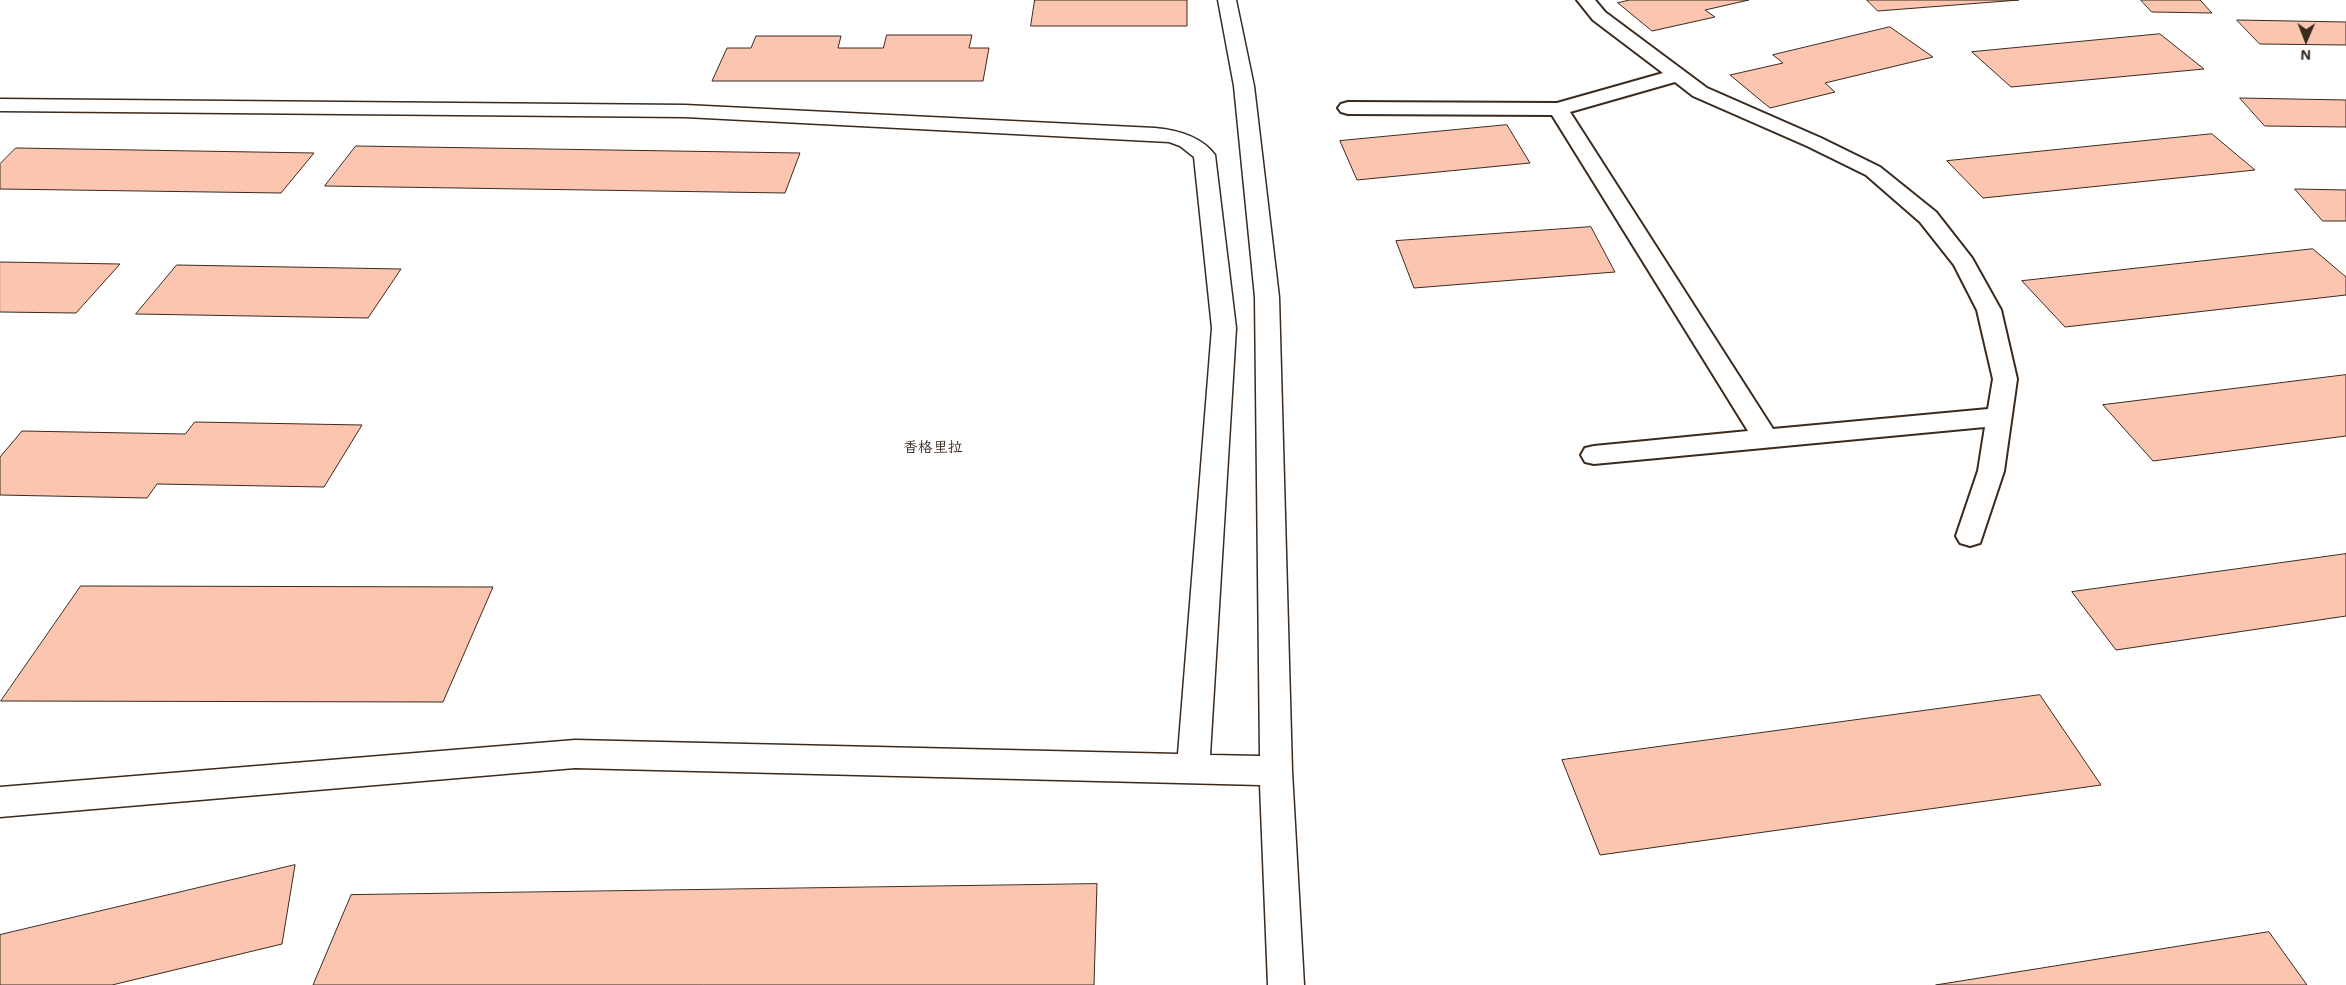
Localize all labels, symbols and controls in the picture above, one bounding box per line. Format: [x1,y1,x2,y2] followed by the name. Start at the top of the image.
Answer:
[2281,15,2331,65] north arrow
[2300,46,2311,65] text: N
[903,438,963,456] district label: 香格里拉

